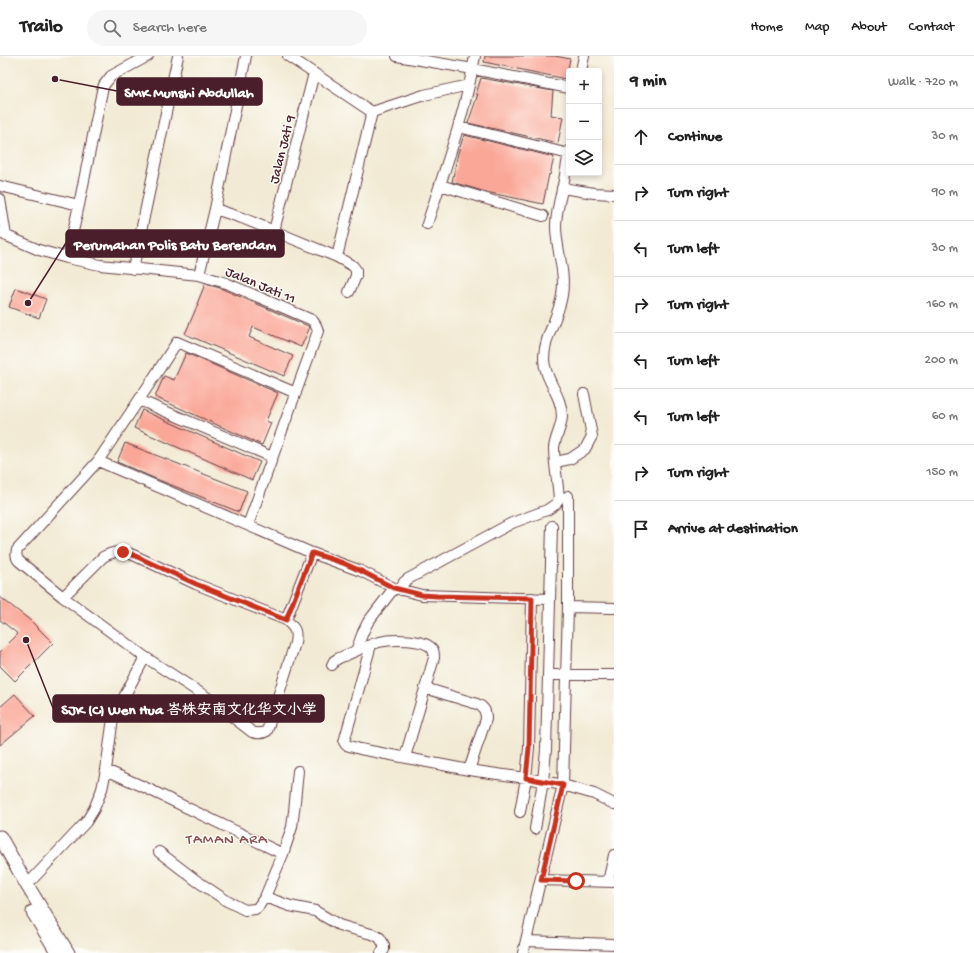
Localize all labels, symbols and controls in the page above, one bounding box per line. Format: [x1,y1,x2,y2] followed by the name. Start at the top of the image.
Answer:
[87,10,367,46] search box
[20,16,63,39] text: Trailo
[101,17,123,39] icon: search
[133,19,207,37] text: Search here
[751,19,783,36] text: Home
[805,19,829,36] text: Map
[851,19,887,36] text: About
[909,19,954,36] text: Contact
[566,68,602,176] map controls
[566,68,602,104] button: +
[630,72,666,92] text: 9 min
[888,75,958,90] text: Walk · 720 m
[117,78,262,105] callout: SMK Munshi Abdullah
[124,85,254,103] text: SMK Munshi Abdullah
[566,104,602,140] button: −
[267,113,300,186] street label: Jalan Jati 9
[630,126,652,148] icon: ahead
[668,128,722,146] text: Continue
[932,129,958,144] text: 30 m
[566,140,602,176] button: layers
[630,182,652,204] icon: right
[668,184,728,202] text: Turn right
[932,185,958,200] text: 90 m
[66,230,284,257] callout: Perumahan Polis Batu Berendam
[73,237,276,255] text: Perumahan Polis Batu Berendam
[630,238,652,260] icon: left
[668,240,719,258] text: Turn left
[932,241,958,256] text: 30 m
[222,264,298,309] street label: Jalan Jati 11
[630,294,652,316] icon: right
[668,296,728,314] text: Turn right
[926,297,958,312] text: 160 m
[630,350,652,372] icon: left
[668,352,719,370] text: Turn left
[925,353,958,368] text: 200 m
[630,406,652,428] icon: left
[668,408,719,426] text: Turn left
[932,409,958,424] text: 60 m
[630,462,652,484] icon: right
[668,464,728,482] text: Turn right
[926,465,958,480] text: 150 m
[630,518,652,540] icon: arrive
[668,520,798,538] text: Arrive at destination
[114,543,132,561] route end
[53,695,324,722] callout: SJK (C) Wen Hua 峇株安南文化华文小学
[61,702,317,720] text: SJK (C) Wen Hua 峇株安南文化华文小学
[185,831,268,849] district label: TAMAN ARA
[567,872,585,890] route start

